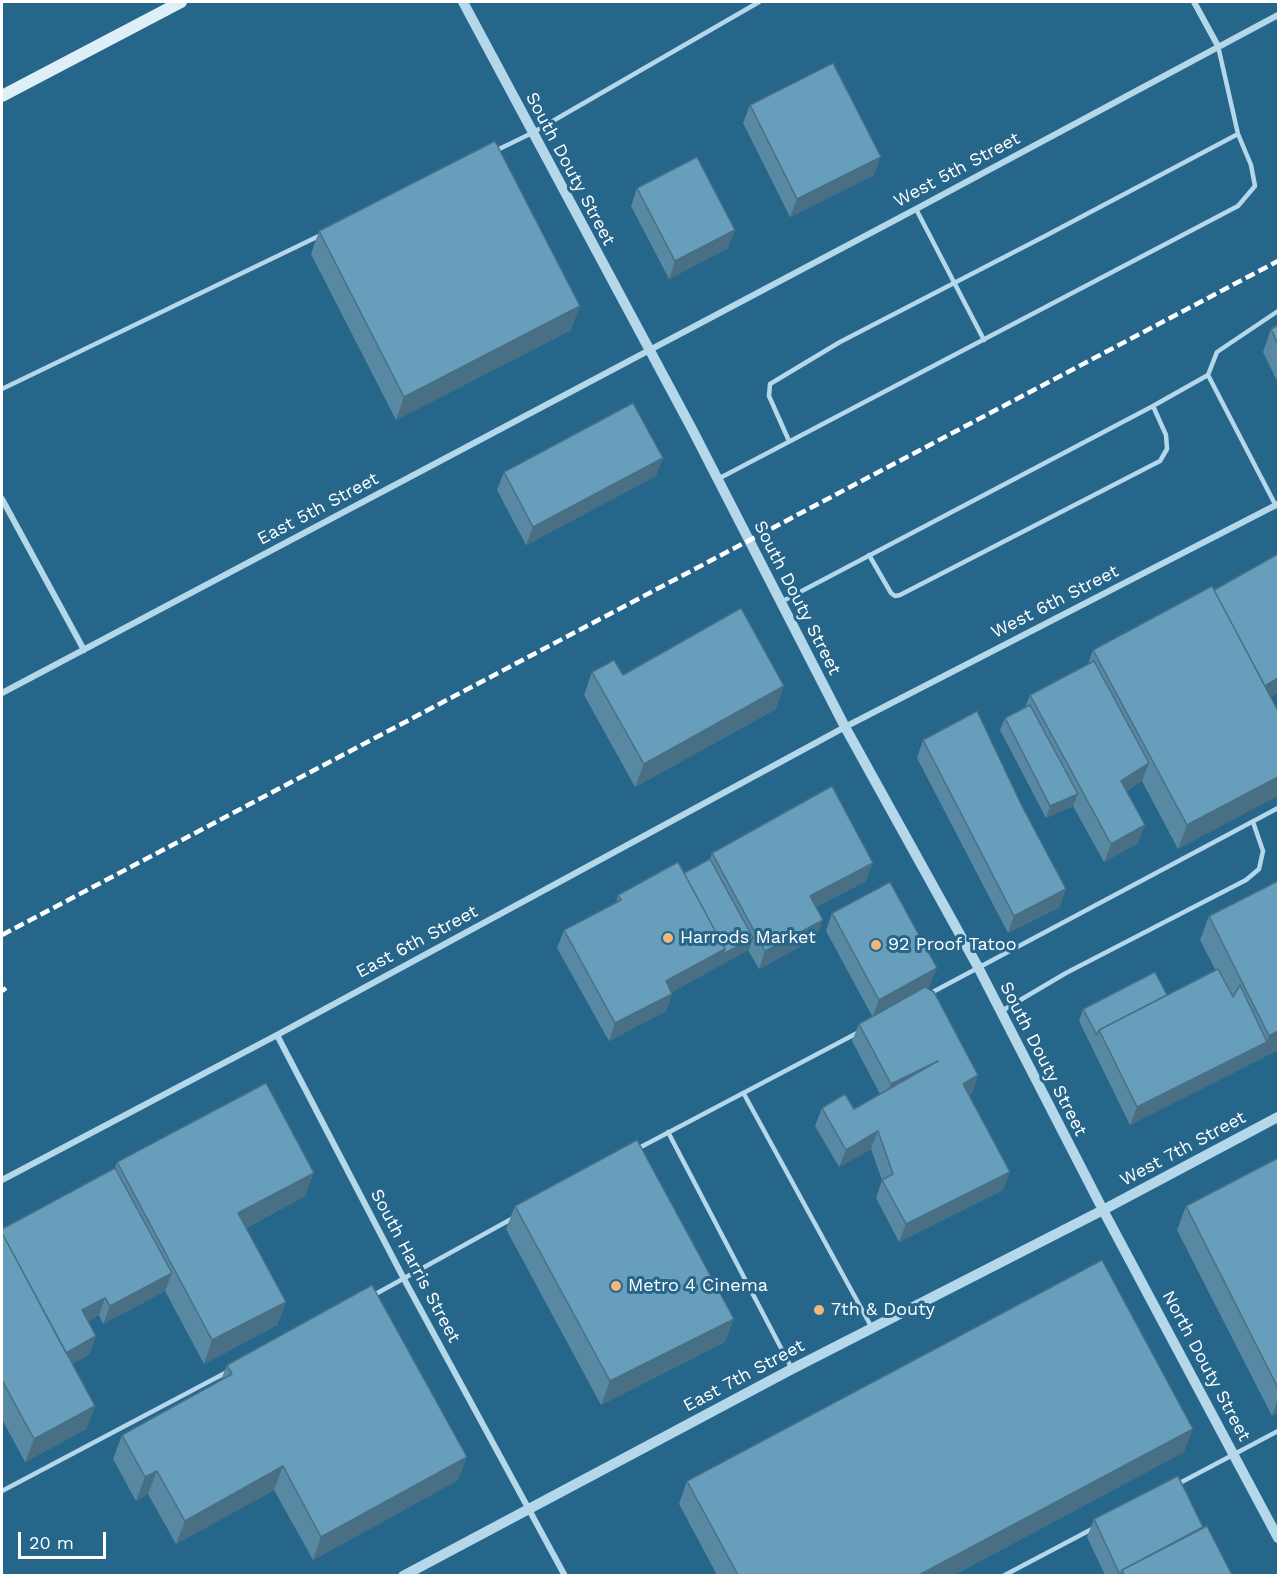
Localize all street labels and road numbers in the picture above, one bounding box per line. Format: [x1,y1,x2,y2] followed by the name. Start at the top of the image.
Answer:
[520,89,620,249] street label: South Douty Street
[890,128,1024,212] street label: West 5th Street
[254,468,382,550] street label: East 5th Street
[749,517,845,679] street label: South Douty Street
[988,561,1122,643] street label: West 6th Street
[352,901,482,983] street label: East 6th Street
[995,978,1091,1140] street label: South Douty Street
[1116,1107,1250,1191] street label: West 7th Street
[365,1186,465,1346] street label: South Harris Street
[1157,1287,1255,1445] street label: North Douty Street
[680,1335,808,1417] street label: East 7th Street

